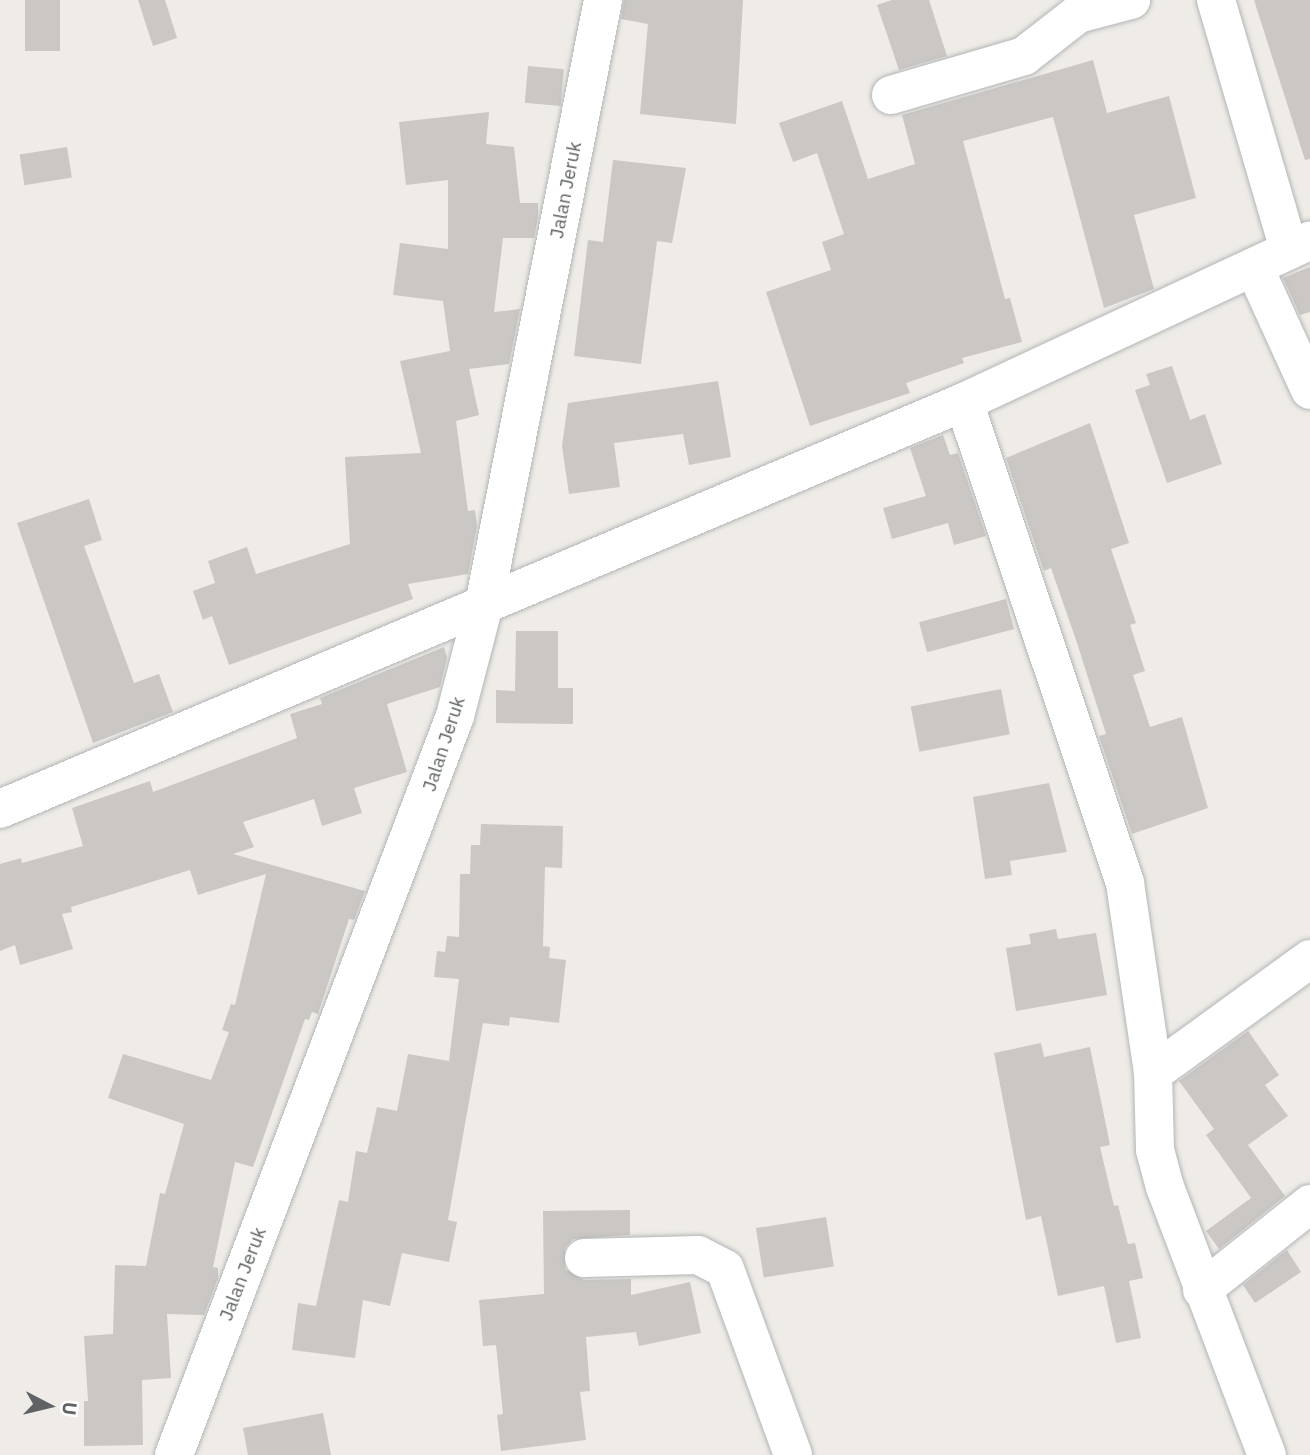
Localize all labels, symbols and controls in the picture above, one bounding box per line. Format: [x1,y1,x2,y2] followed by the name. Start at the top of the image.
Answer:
[545,140,587,240] street label: Jalan Jeruk
[418,694,470,794] street label: Jalan Jeruk
[215,1224,271,1324] street label: Jalan Jeruk
[14,1371,84,1441] north arrow
[57,1401,83,1417] text: U

